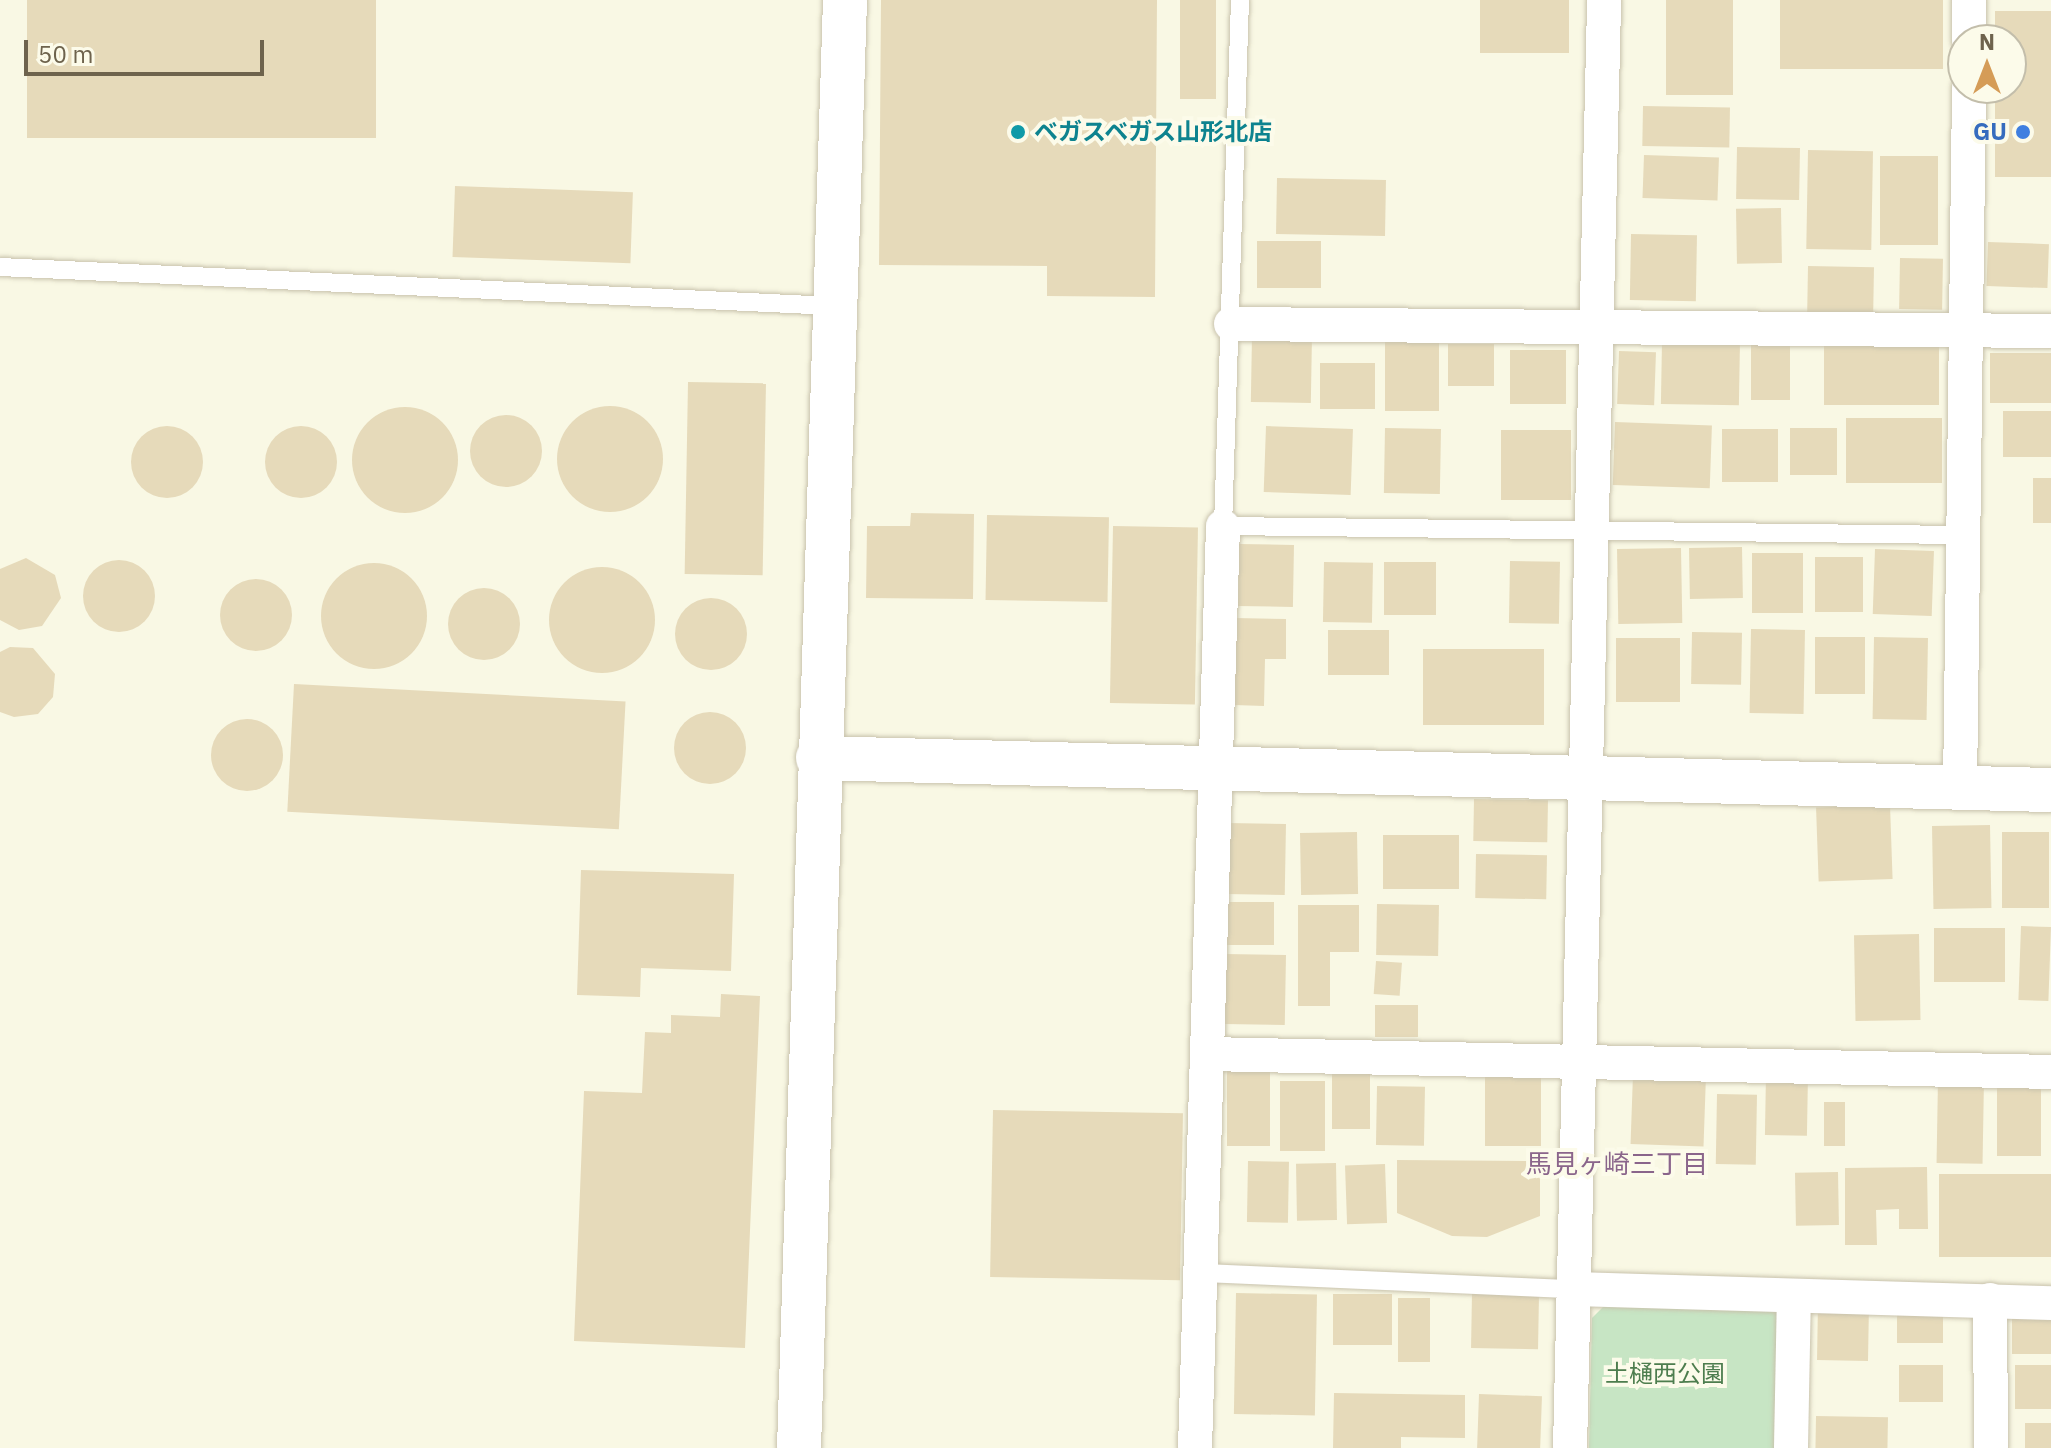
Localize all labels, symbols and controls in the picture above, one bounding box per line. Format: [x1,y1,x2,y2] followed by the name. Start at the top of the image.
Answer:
[28,24,268,74] scale bar
[1947,24,2027,104] north arrow
[1979,27,1995,56] text: N
[38,38,93,70] text: 50 m
[1034,118,1274,146] place label: ベガスベガス山形北店
[1973,118,2007,146] place label: GU
[1009,123,1027,141] marker: ベガスベガス山形北店
[2014,123,2032,141] marker: GU
[1526,1148,1708,1180] district label: 馬見ヶ崎三丁目
[1605,1360,1725,1388] park label: 土樋西公園

